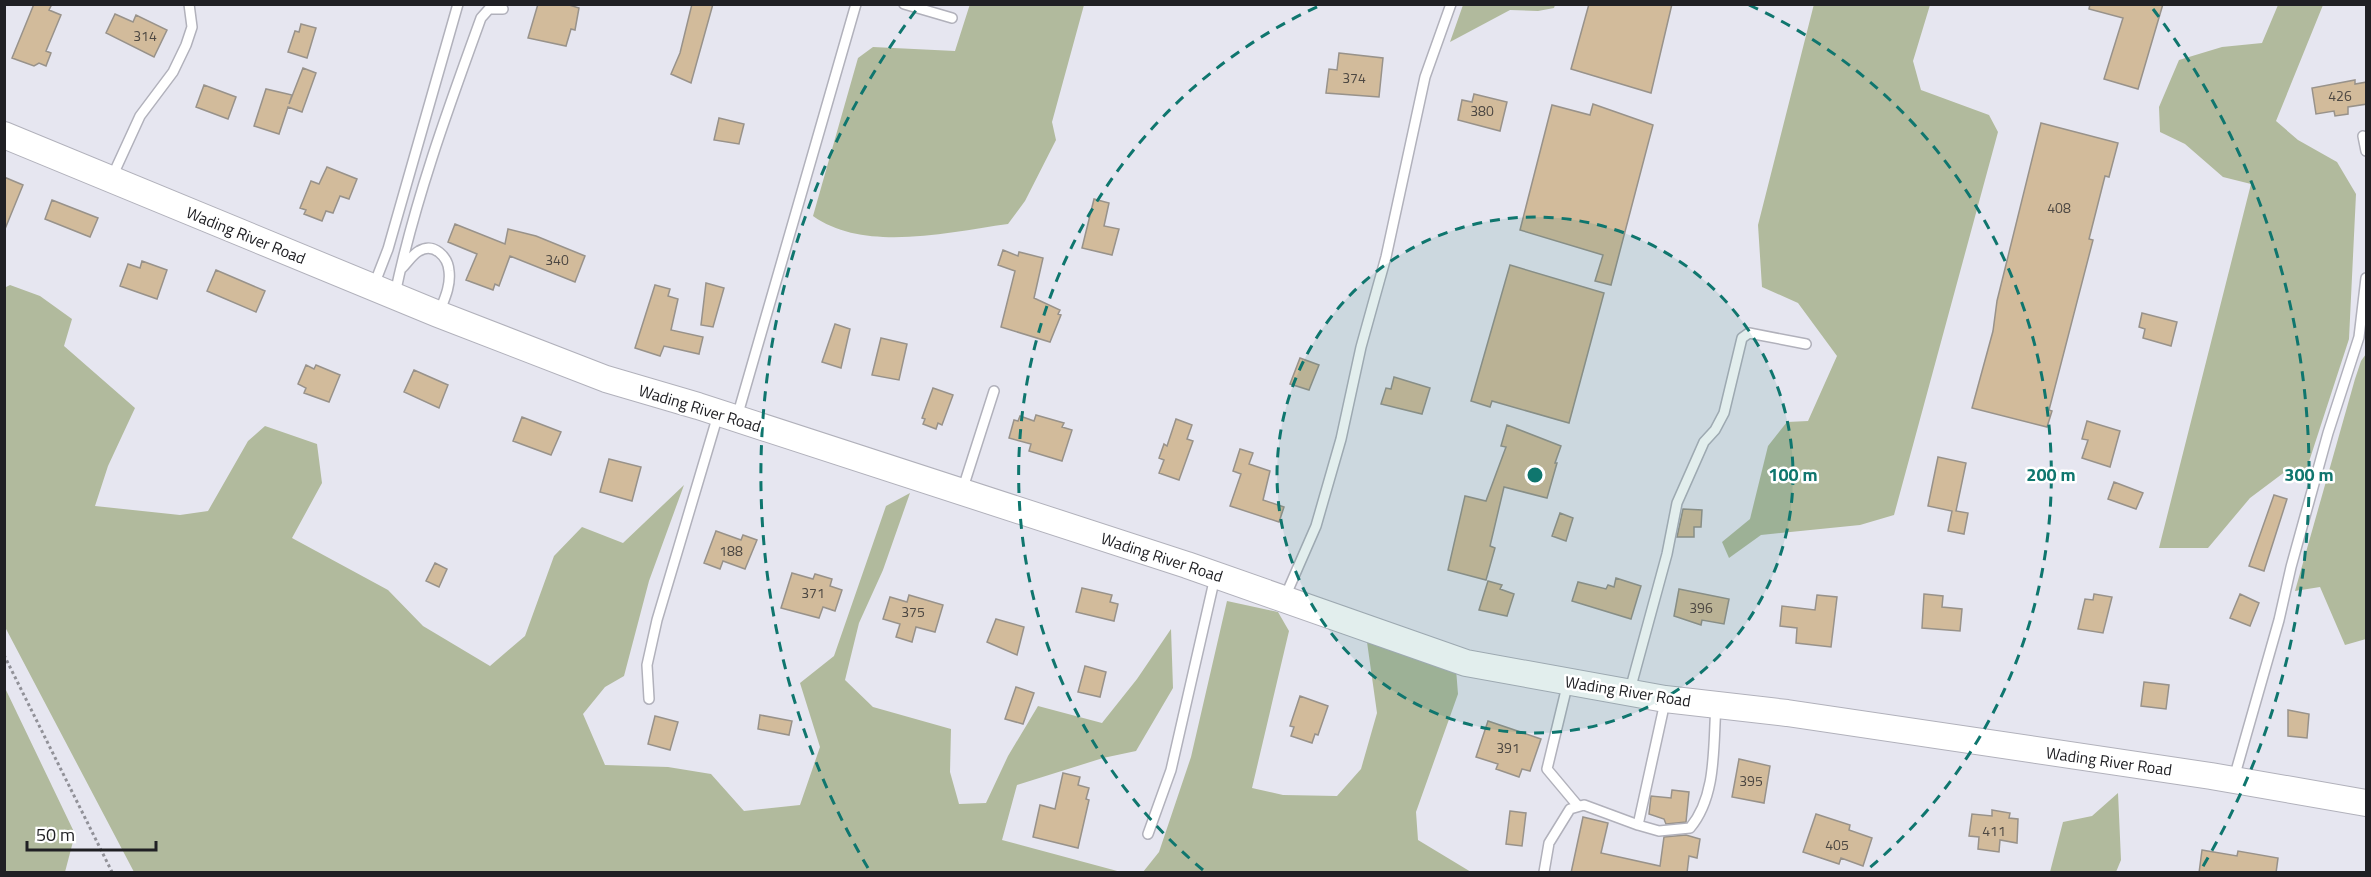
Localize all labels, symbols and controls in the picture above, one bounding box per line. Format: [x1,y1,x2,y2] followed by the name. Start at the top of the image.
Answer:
[133,25,157,46] house number: 314
[1342,67,1366,88] house number: 374
[2328,85,2352,106] house number: 426
[1470,100,1494,121] house number: 380
[2047,197,2071,218] house number: 408
[183,200,309,270] street label: Wading River Road
[545,249,569,270] house number: 340
[636,378,764,438] street label: Wading River Road
[1768,461,1818,488] text: 100 m
[2026,461,2076,488] text: 200 m
[2284,461,2334,488] text: 300 m
[1525,465,1545,485] centre of rings
[1098,526,1226,588] street label: Wading River Road
[719,540,743,561] house number: 188
[801,582,825,603] house number: 371
[1689,597,1713,618] house number: 396
[901,601,925,622] house number: 375
[1563,669,1693,713] street label: Wading River Road
[1496,737,1520,758] house number: 391
[2044,740,2174,782] street label: Wading River Road
[1739,770,1763,791] house number: 395
[27,814,156,852] scale bar
[1982,820,2006,841] house number: 411
[36,821,75,848] text: 50 m
[1825,834,1849,855] house number: 405

